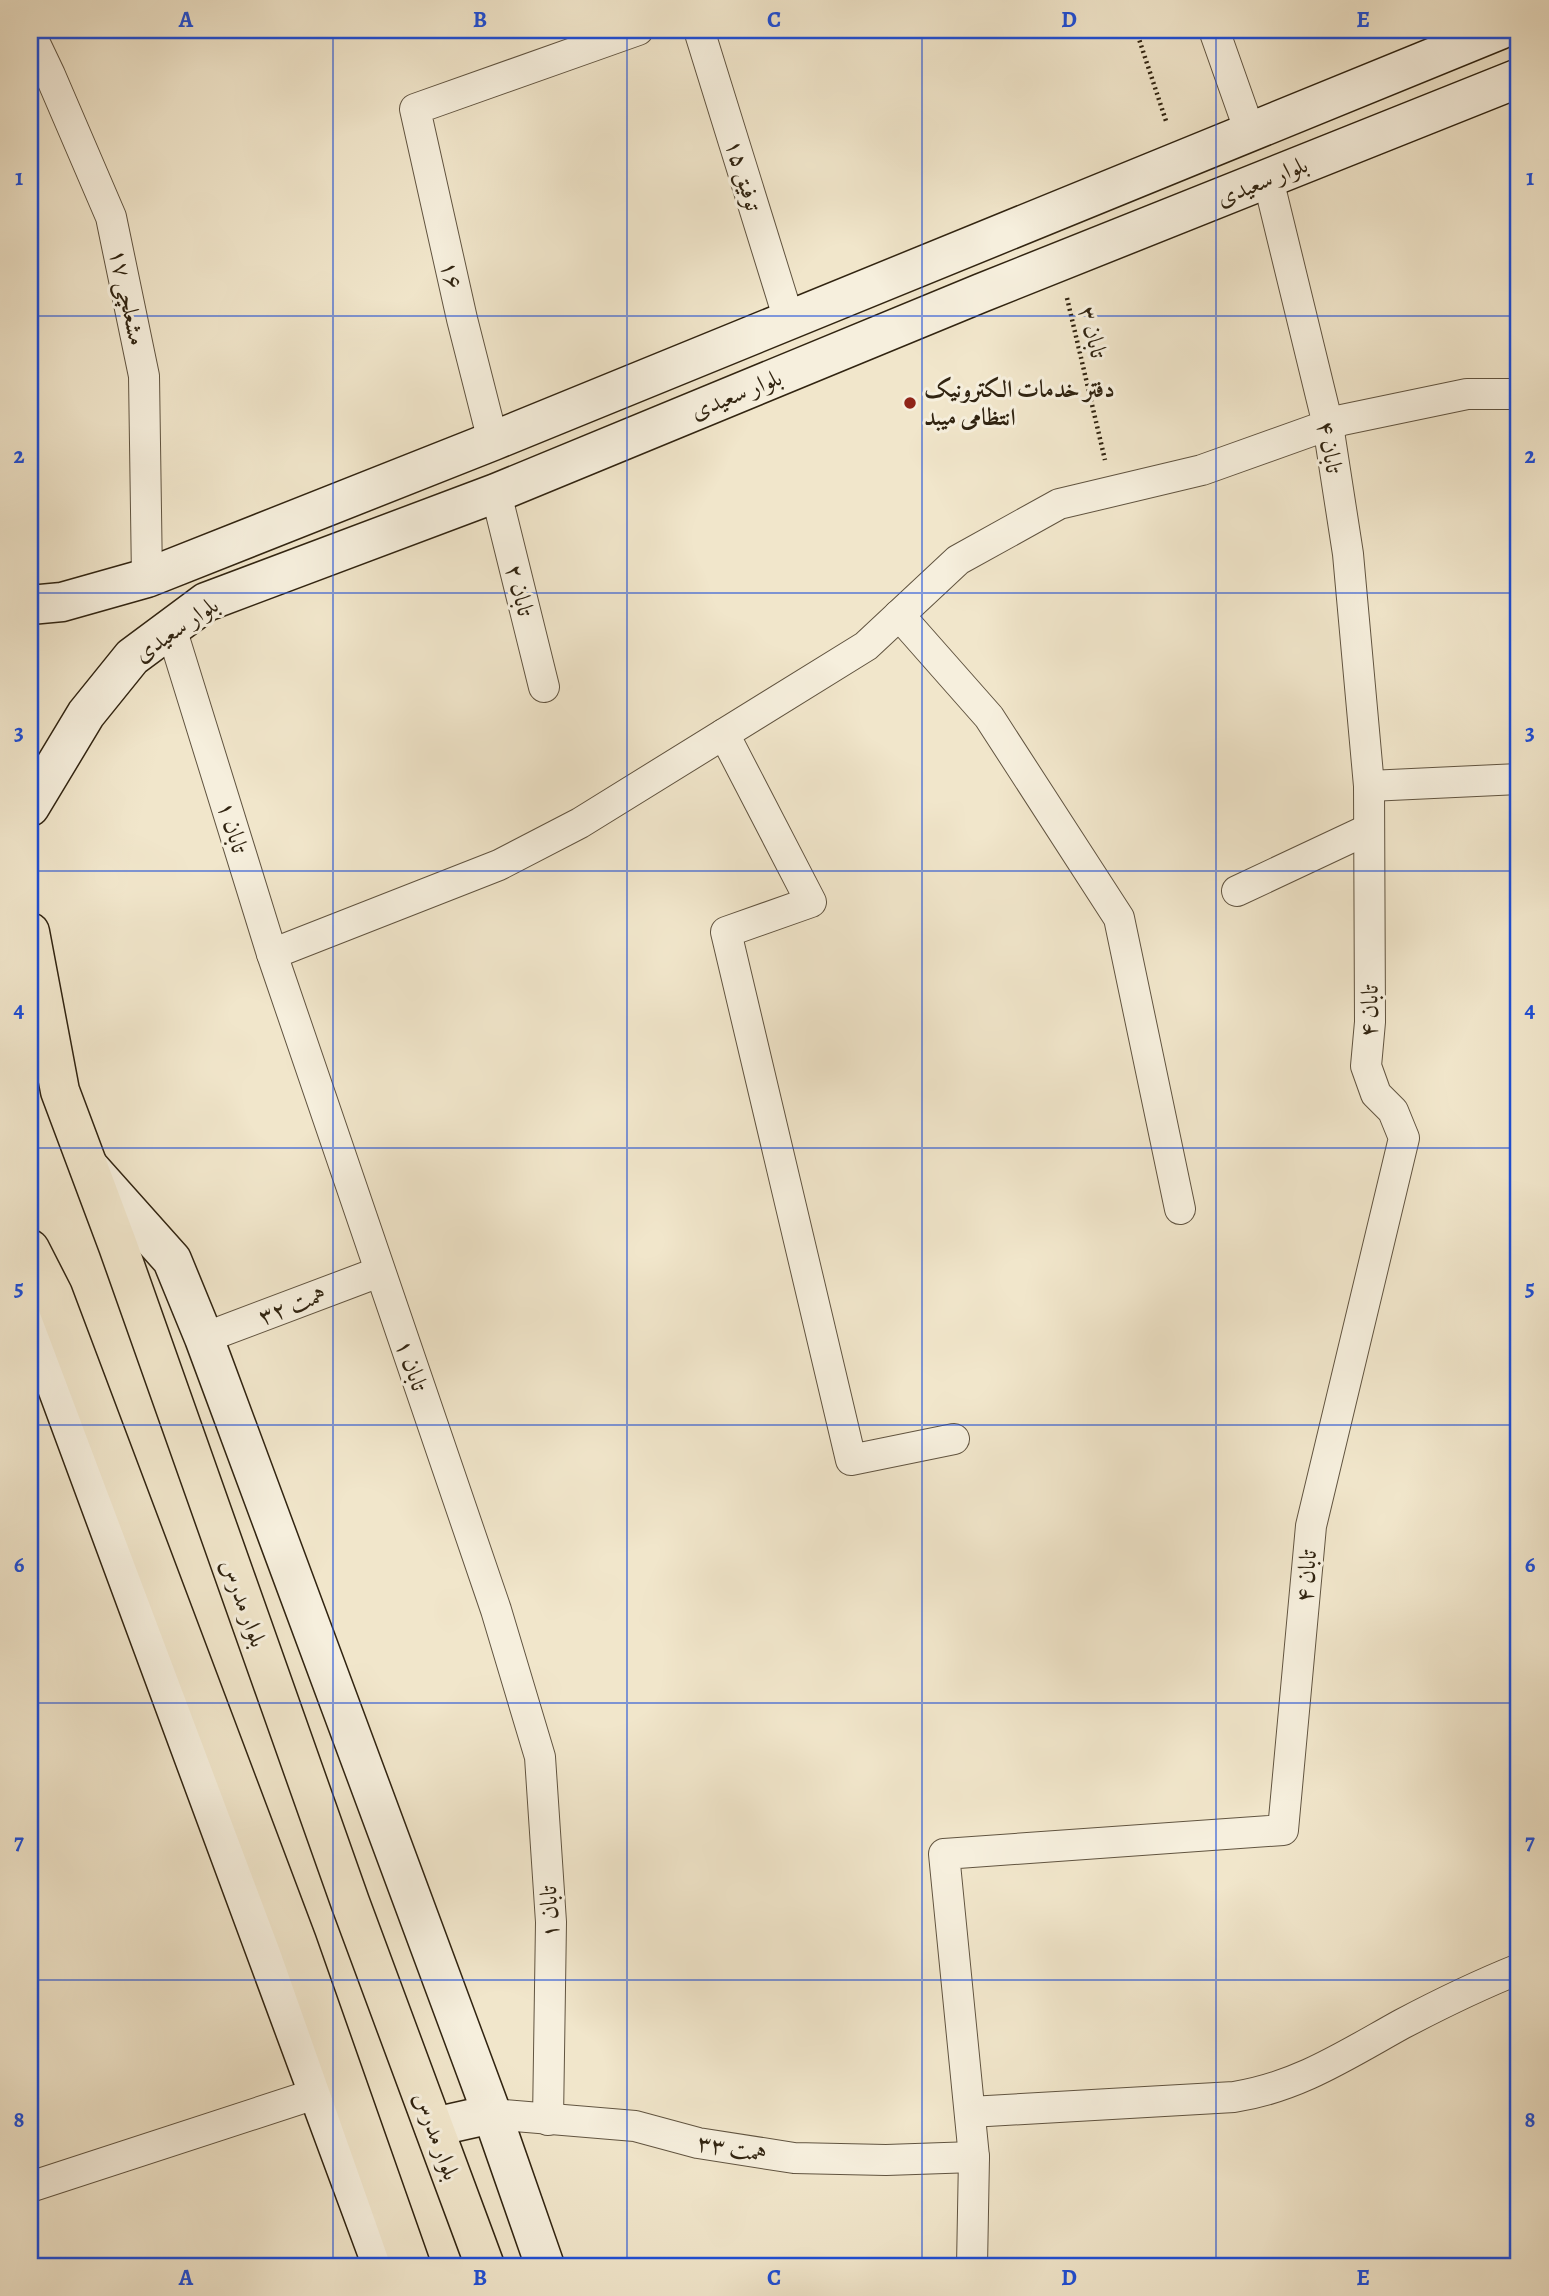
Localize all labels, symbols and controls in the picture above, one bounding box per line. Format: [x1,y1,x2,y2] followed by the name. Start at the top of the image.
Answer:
[178,4,194,35] text: A
[473,4,487,35] text: B
[767,4,781,35] text: C
[1061,4,1077,35] text: D
[1356,4,1370,35] text: E
[718,135,770,215] street label: توفیق ۱۵
[1212,148,1312,214] street label: بلوار سعیدی
[15,162,23,193] text: 1
[1526,162,1534,193] text: 1
[101,246,154,348] street label: مشعلچی ۱۷
[433,258,471,292] street label: ۱۶
[1071,303,1115,362] street label: تابان ۳
[686,361,786,427] street label: بلوار سعیدی
[924,373,1115,433] place label: دفتر خدمات الکترونیک انتظامی میبد
[902,395,918,411] marker: دفتر خدمات الکترونیک انتظامی میبد
[1310,418,1350,476] street label: تابان ۴
[13,440,25,471] text: 2
[1524,440,1536,471] text: 2
[498,561,542,620] street label: تابان ۲
[127,589,225,669] street label: بلوار سعیدی
[14,717,24,748] text: 3
[1525,717,1535,748] text: 3
[210,797,256,857] street label: تابان ۱
[1352,984,1386,1038] street label: تابان ۴
[14,994,25,1025] text: 4
[1525,994,1536,1025] text: 4
[14,1272,24,1303] text: 5
[1525,1272,1535,1303] text: 5
[254,1278,330,1332] street label: همت ۳۲
[388,1335,436,1396] street label: تابان ۱
[1288,1548,1324,1604] street label: تابان ۴
[14,1549,25,1580] text: 6
[1525,1549,1536,1580] text: 6
[213,1554,275,1652] street label: بلوار مدرس
[14,1826,24,1857] text: 7
[1525,1826,1535,1857] text: 7
[532,1885,566,1939] street label: تابان ۱
[406,2087,468,2185] street label: بلوار مدرس
[13,2104,25,2135] text: 8
[1524,2104,1536,2135] text: 8
[695,2126,769,2170] street label: همت ۳۳
[178,2262,194,2293] text: A
[473,2262,487,2293] text: B
[767,2262,781,2293] text: C
[1061,2262,1077,2293] text: D
[1356,2262,1370,2293] text: E

